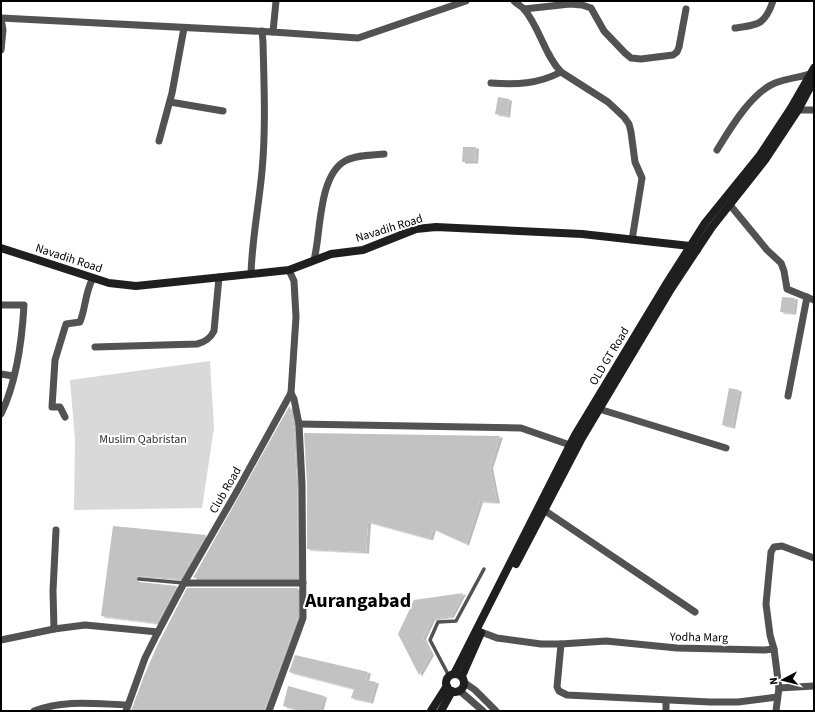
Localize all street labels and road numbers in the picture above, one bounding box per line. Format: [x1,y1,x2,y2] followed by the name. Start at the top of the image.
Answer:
[353,210,425,247] street label: Navadih Road
[33,240,105,277] street label: Navadih Road
[585,324,634,389] street label: OLD GT Road
[205,464,246,517] street label: Club Road
[669,628,728,647] street label: Yodha Marg

